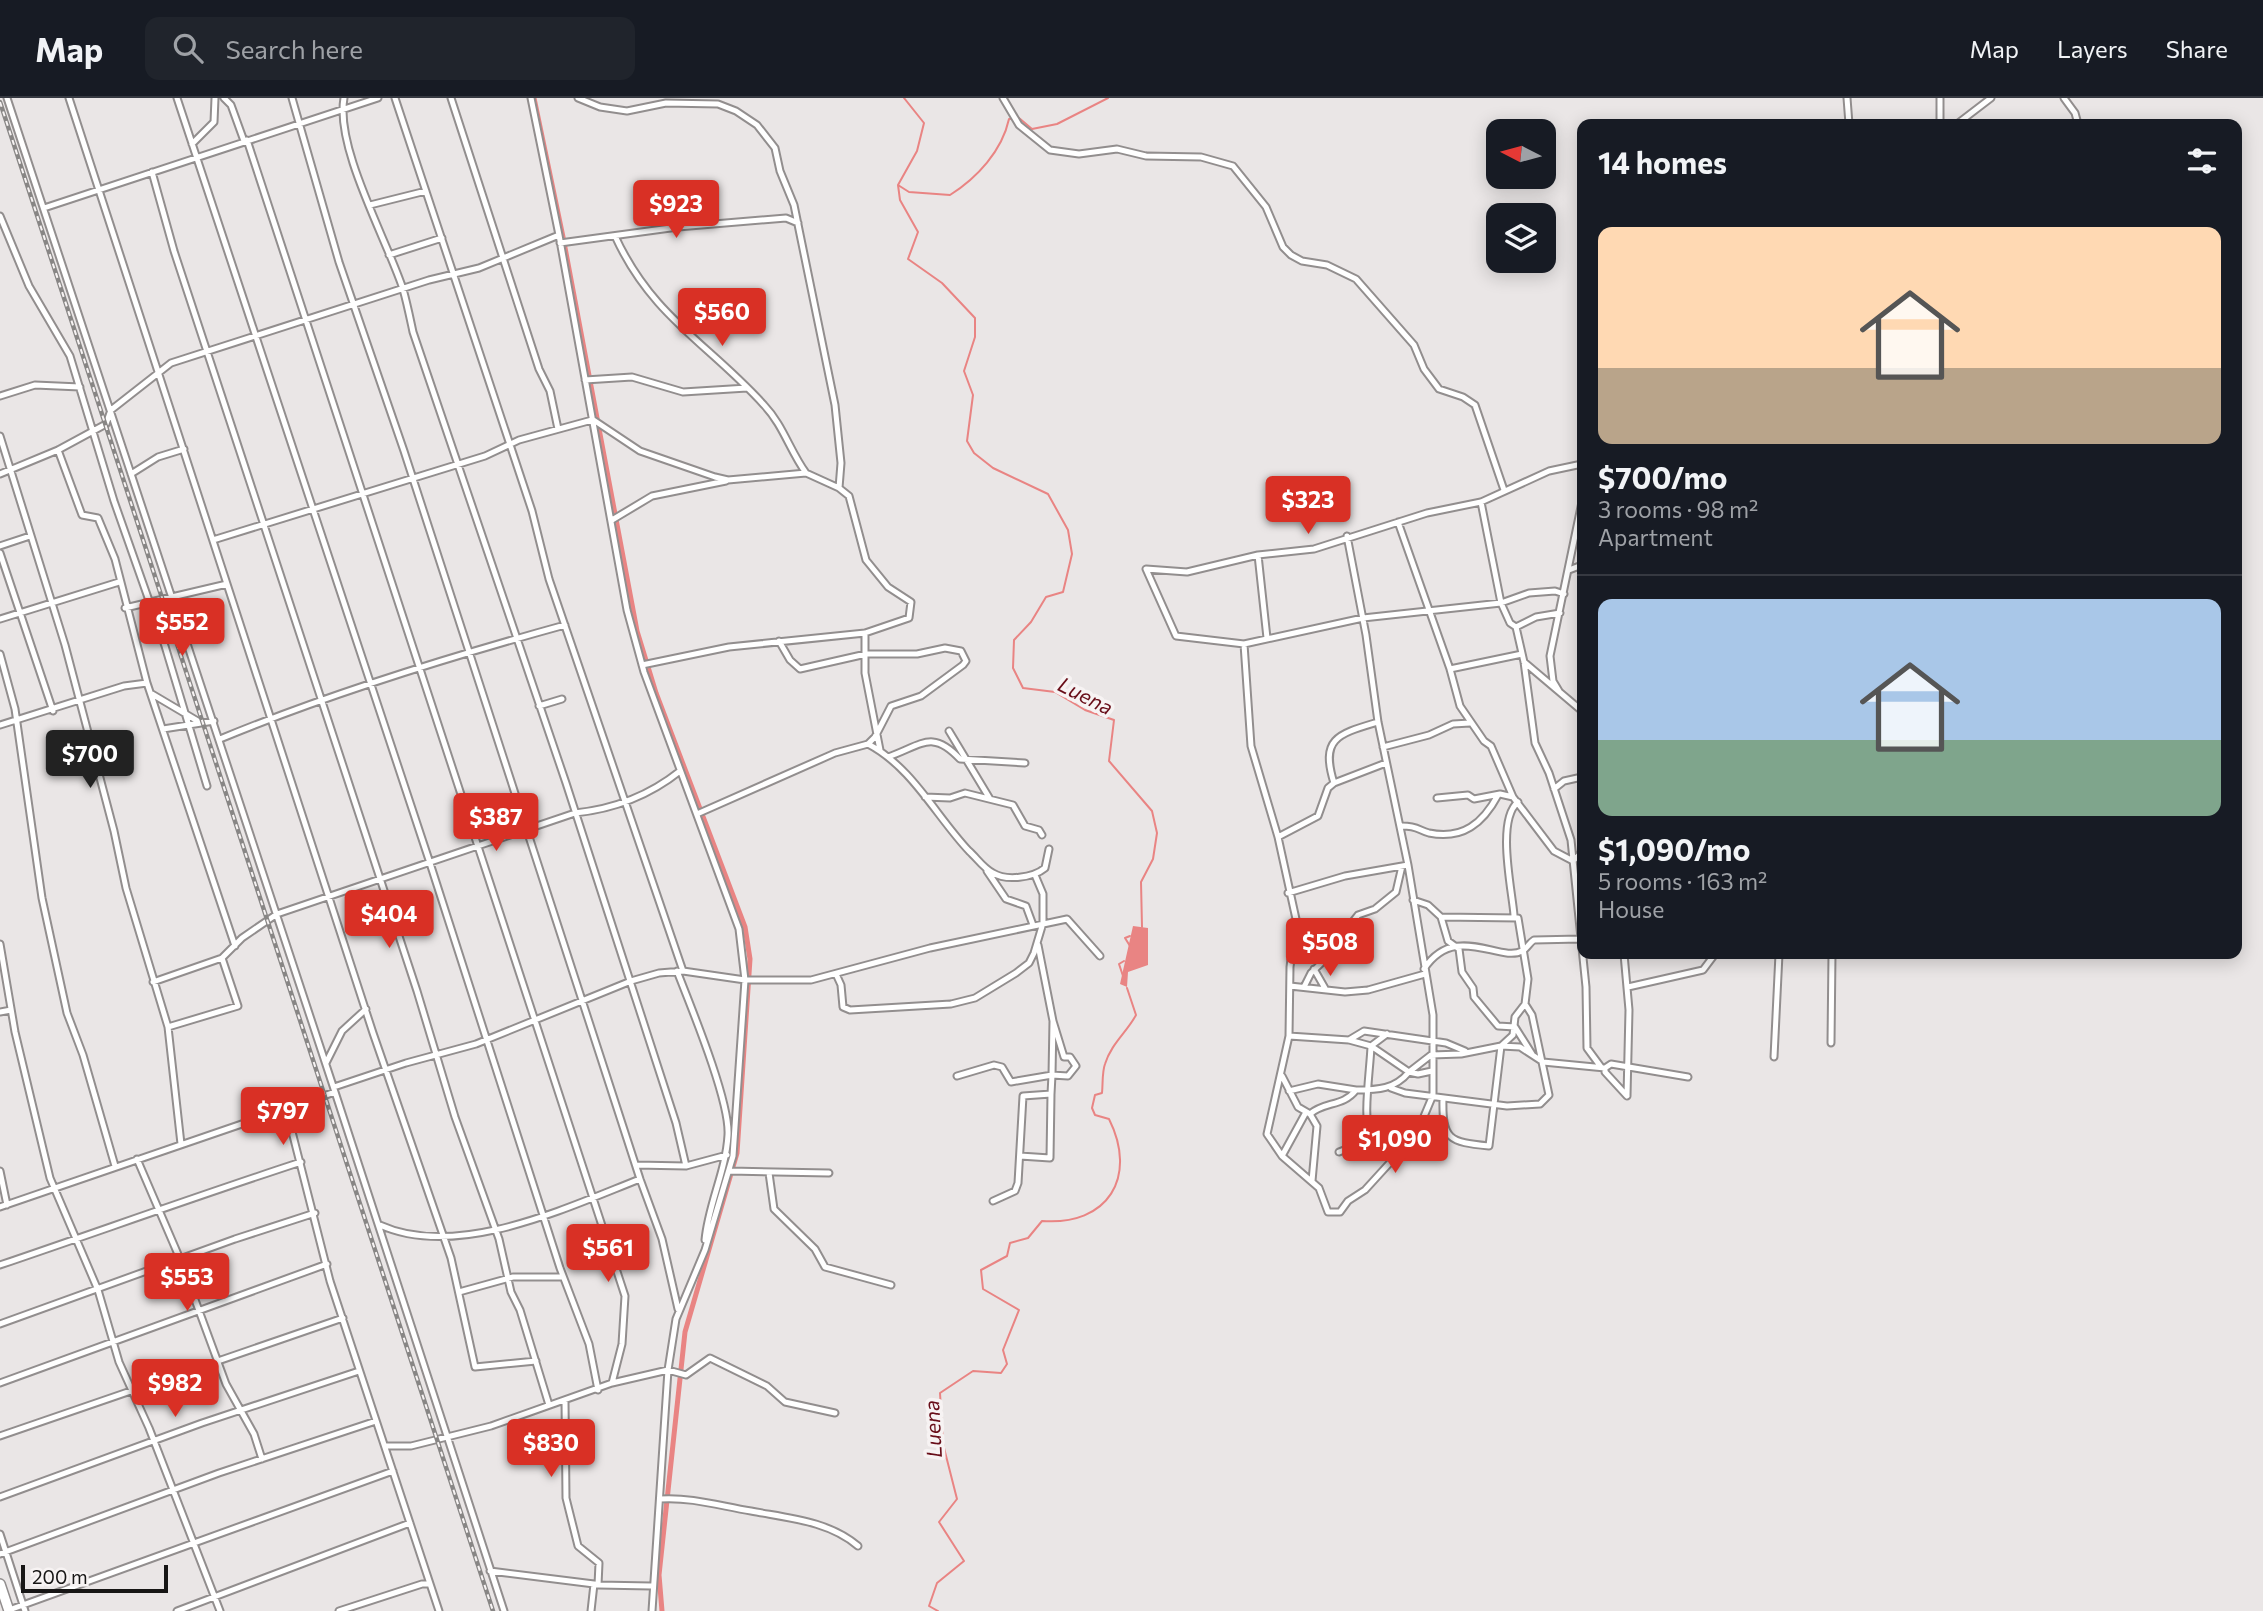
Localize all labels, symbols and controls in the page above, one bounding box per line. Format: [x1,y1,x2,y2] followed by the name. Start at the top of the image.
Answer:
[145,17,635,80] search box
[35,28,103,69] text: Map
[169,29,207,67] icon: search
[225,33,363,64] text: Search here
[1970,34,2019,63] text: Map
[2057,34,2128,63] text: Layers
[2166,34,2228,63] text: Share
[1486,119,1556,189] north arrow
[1486,119,1556,273] map controls
[2183,142,2221,180] icon: filters
[1598,143,1727,180] text: 14 homes
[635,180,717,240] pin: $923
[649,189,703,217] text: $923
[1486,203,1556,273] button: layers
[1847,272,1973,398] icon: home
[681,288,763,348] pin: $560
[694,297,750,325] text: $560
[1598,458,1728,495] text: $700/mo
[1267,476,1349,536] pin: $323
[1282,485,1334,513] text: $323
[1598,495,1758,523] text: 3 rooms · 98 m²
[1598,523,1713,551] text: Apartment
[141,598,223,658] pin: $552
[155,607,209,635] text: $552
[1847,644,1973,770] icon: home
[1055,671,1117,719] water label: Luena
[49,730,131,790] pin: $700
[62,739,118,767] text: $700
[455,794,537,853] pin: $387
[469,802,523,830] text: $387
[1598,830,1750,867] text: $1,090/mo
[1598,867,1767,895] text: 5 rooms · 163 m²
[348,890,430,950] pin: $404
[1598,895,1664,923] text: House
[361,899,417,927] text: $404
[1289,918,1371,978] pin: $508
[1302,927,1358,955] text: $508
[242,1088,324,1147] pin: $797
[257,1096,309,1124] text: $797
[1338,1116,1452,1175] pin: $1,090
[1358,1124,1432,1152] text: $1,090
[567,1224,649,1284] pin: $561
[582,1233,634,1261] text: $561
[146,1254,228,1313] pin: $553
[160,1262,214,1290] text: $553
[134,1360,216,1419] pin: $982
[148,1368,202,1396] text: $982
[918,1399,946,1459] water label: Luena
[510,1420,592,1479] pin: $830
[523,1428,579,1456] text: $830
[21,1562,168,1594] scale bar
[32,1565,88,1588] text: 200 m

